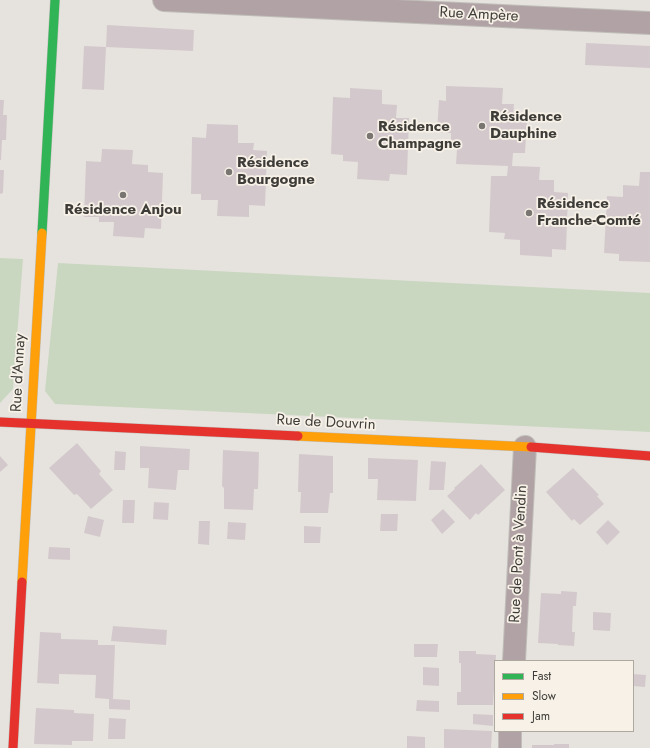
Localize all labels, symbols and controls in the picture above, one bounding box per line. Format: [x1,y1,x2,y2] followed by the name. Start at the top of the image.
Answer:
[439,4,519,26] street label: Rue Ampère
[490,108,562,143] place label: Résidence Dauphine
[378,118,461,153] place label: Résidence Champagne
[477,121,487,131] marker: Résidence Dauphine
[365,131,375,141] marker: Résidence Champagne
[237,154,315,189] place label: Résidence Bourgogne
[224,167,234,177] marker: Résidence Bourgogne
[118,190,128,200] marker: Résidence Anjou
[537,195,641,230] place label: Résidence Franche-Comté
[64,201,182,219] place label: Résidence Anjou
[524,208,534,218] marker: Résidence Franche-Comté
[8,333,30,413] street label: Rue d'Annay
[276,411,376,435] street label: Rue de Douvrin
[506,485,532,623] street label: Rue de Pont à Vendin
[494,660,634,732] legend
[532,667,551,685] text: Fast
[532,687,556,705] text: Slow
[532,707,550,725] text: Jam

